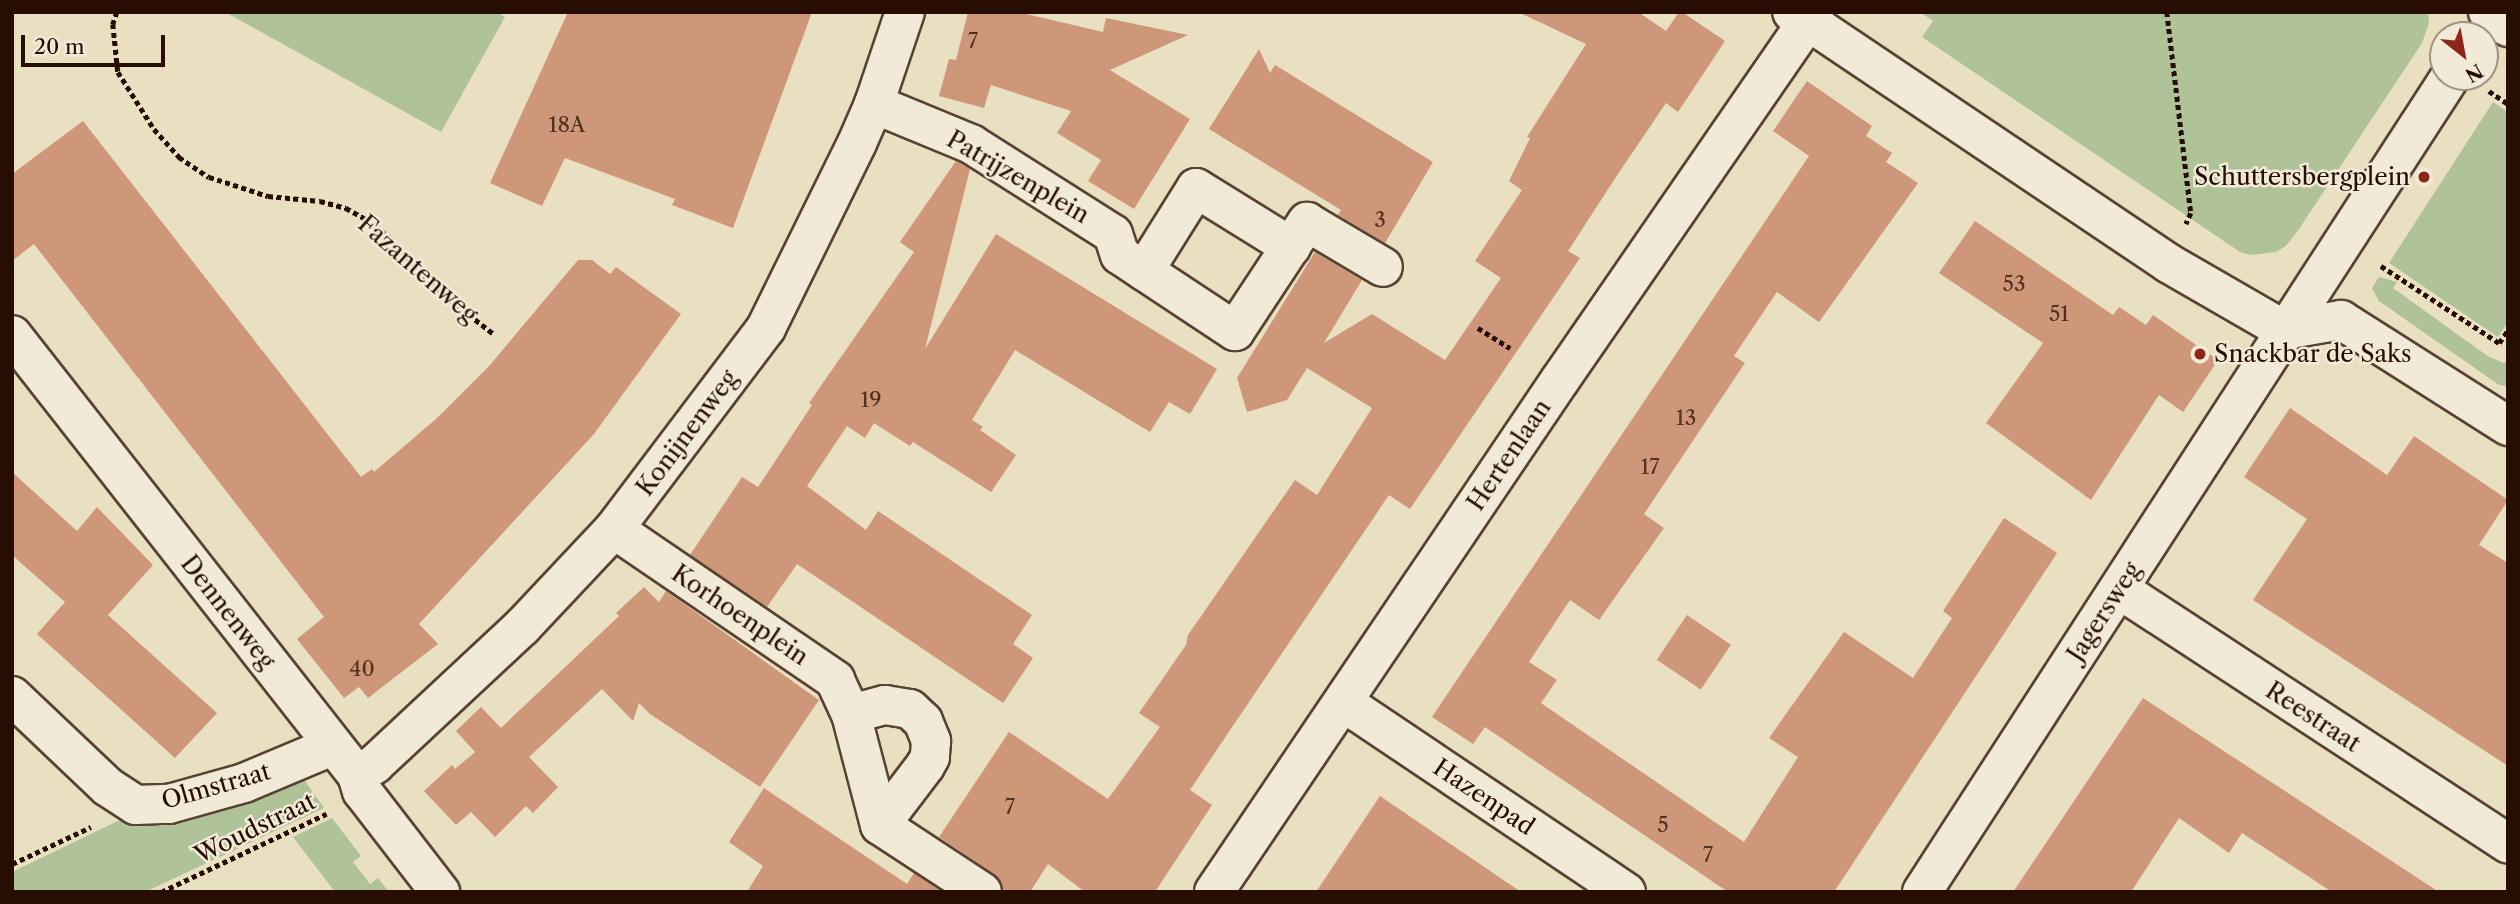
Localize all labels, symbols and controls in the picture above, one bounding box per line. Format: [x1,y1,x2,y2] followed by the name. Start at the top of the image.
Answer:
[24,21,168,65] scale bar
[2429,21,2499,91] north arrow
[968,28,978,54] house number: 7
[34,34,85,59] text: 20 m
[2461,59,2487,87] text: N
[549,112,585,138] house number: 18A
[942,125,1094,229] street label: Patrijzenplein
[2194,163,2410,191] place label: Schuttersbergplein
[2416,169,2432,185] marker: Schuttersbergplein
[1374,207,1386,233] house number: 3
[352,209,484,329] street label: Fazantenweg
[2003,271,2025,297] house number: 53
[2049,301,2069,327] house number: 51
[2214,340,2412,368] place label: Snackbar de Saks
[2192,346,2208,362] marker: Snackbar de Saks
[630,364,744,502] street label: Konijnenweg
[860,387,882,413] house number: 19
[1461,394,1557,516] street label: Hertenlaan
[1676,405,1696,431] house number: 13
[1640,454,1660,480] house number: 17
[175,550,281,674] street label: Dennenweg
[2061,557,2147,667] street label: Jagersweg
[666,559,814,671] street label: Korhoenplein
[349,656,375,682] house number: 40
[2260,676,2366,758] street label: Reestraat
[1428,753,1540,841] street label: Hazenpad
[158,757,274,815] street label: Olmstraat
[190,786,320,870] street label: Woudstraat
[1005,794,1015,820] house number: 7
[1657,812,1669,838] house number: 5
[1703,842,1713,868] house number: 7

